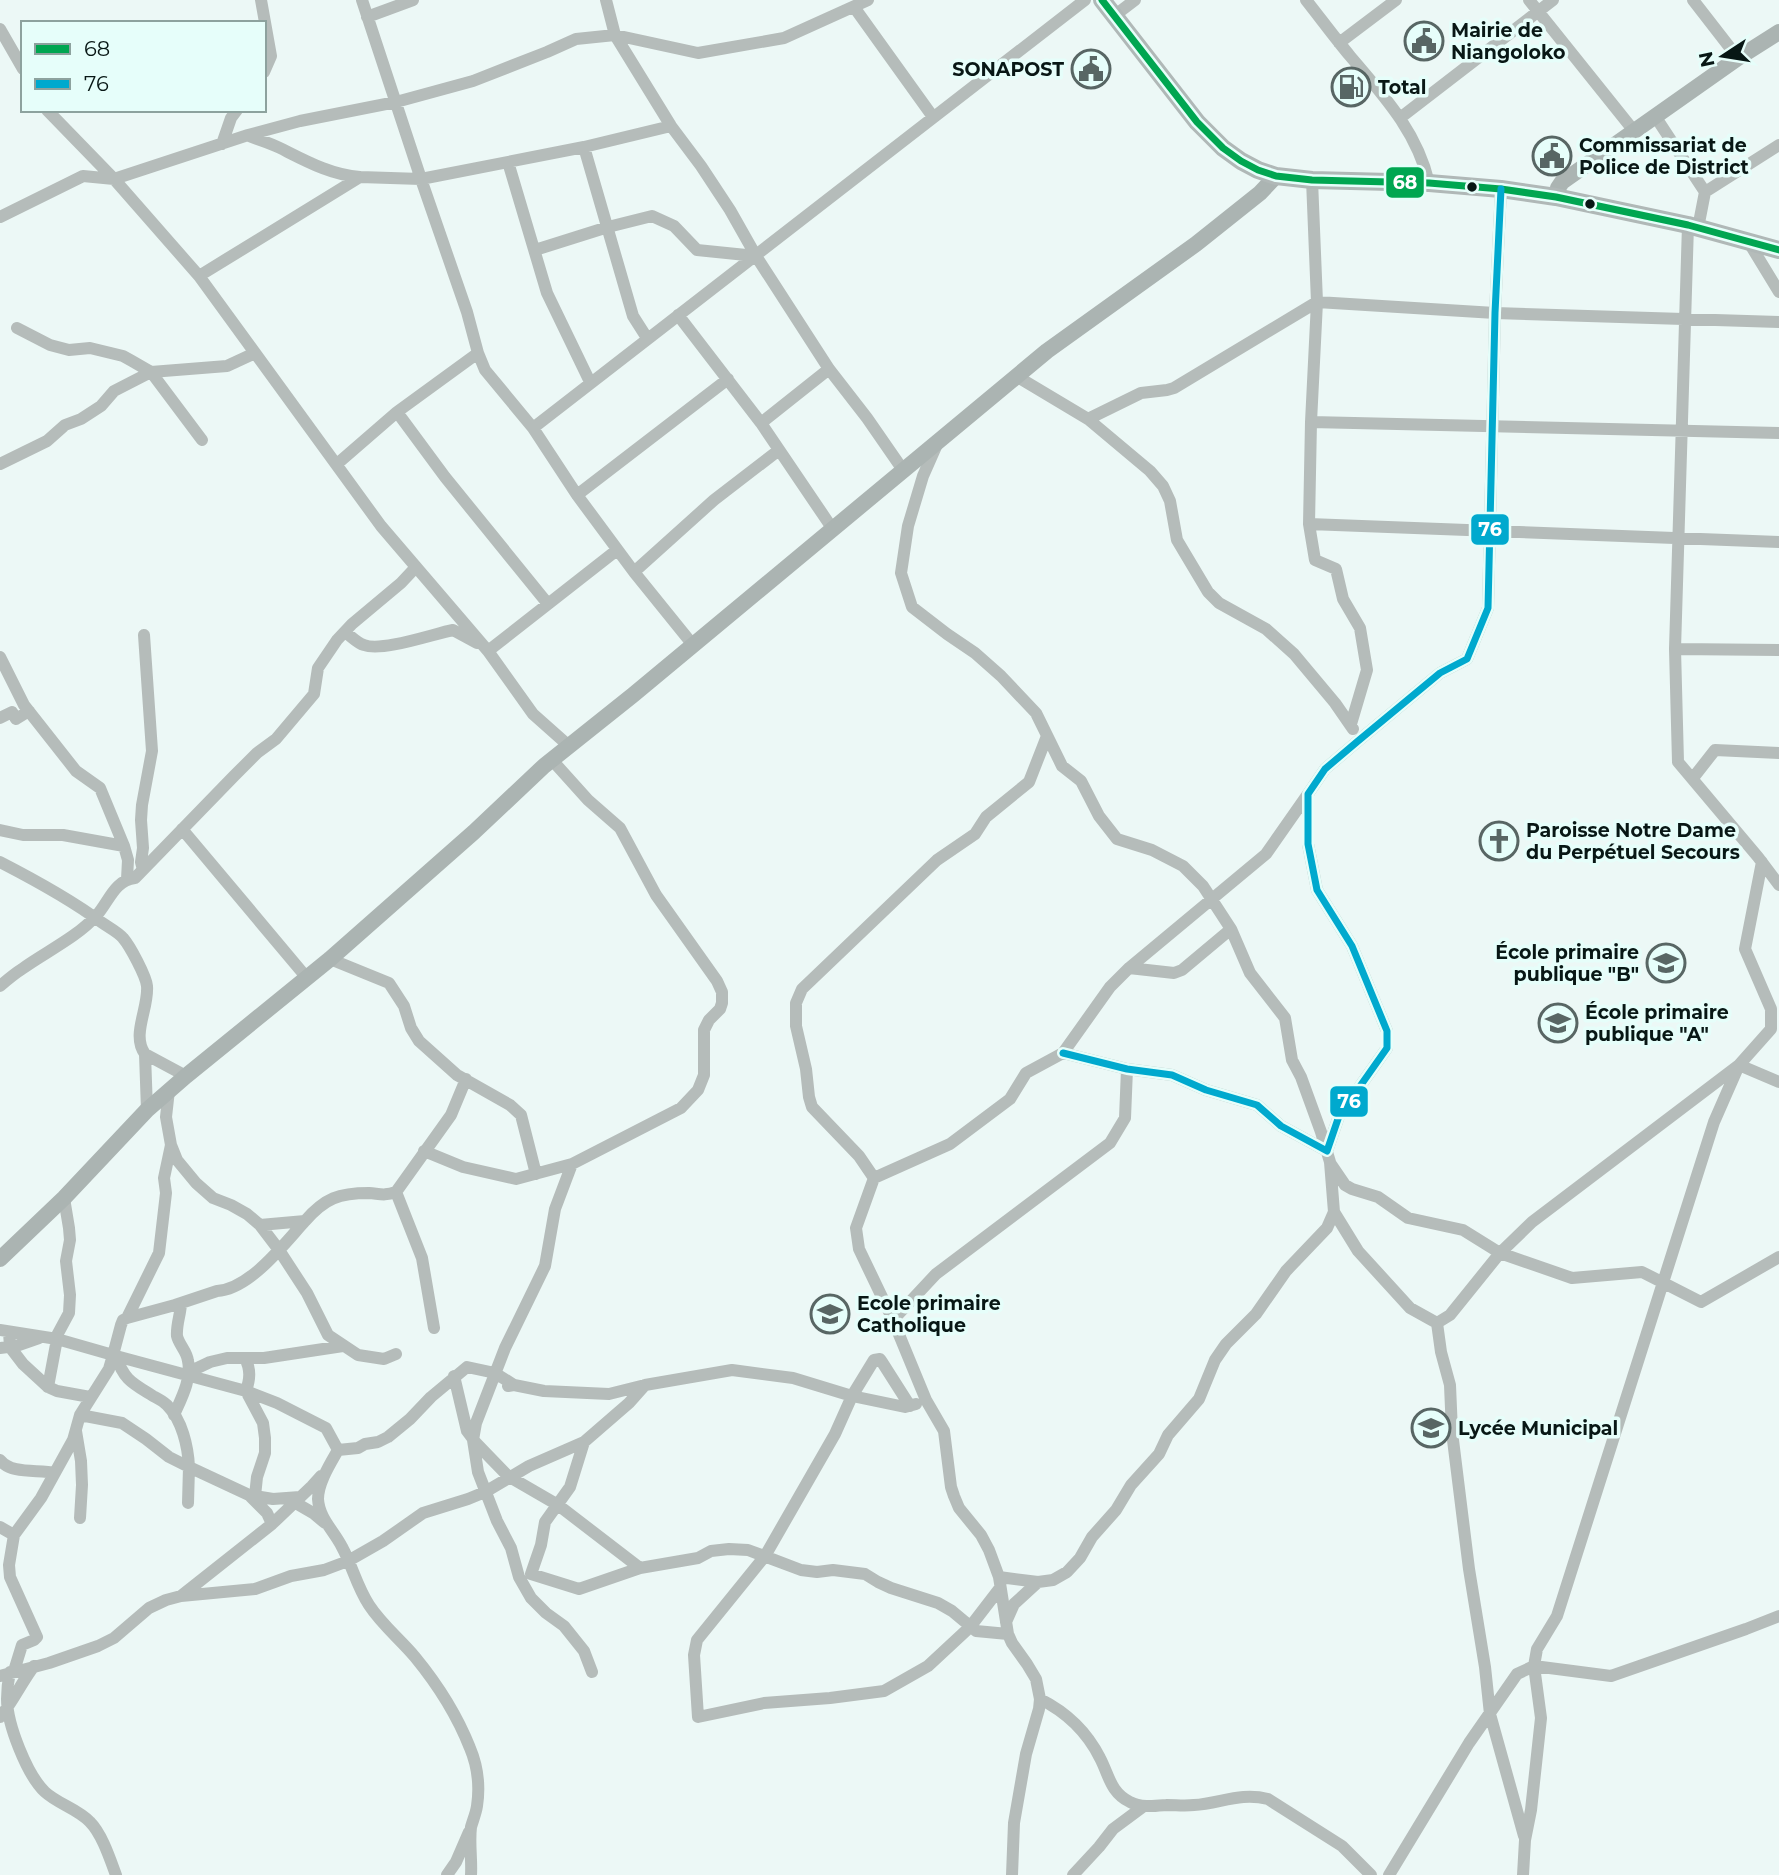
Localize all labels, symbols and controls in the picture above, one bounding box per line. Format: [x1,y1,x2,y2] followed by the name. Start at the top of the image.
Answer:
[1451,19,1565,64] place label: Mairie de Niangoloko
[1403,20,1445,62] public building icon: Mairie de Niangoloko
[21,21,266,112] legend
[1688,21,1758,91] north arrow
[84,36,110,61] text: 68
[1070,48,1112,90] public building icon: SONAPOST
[1694,50,1720,69] text: N
[952,58,1064,81] place label: SONAPOST
[1330,66,1372,108] fuel station icon: Total
[84,71,109,96] text: 76
[1378,76,1427,99] place label: Total
[1579,134,1749,179] place label: Commissariat de Police de District
[1531,135,1573,177] public building icon: Commissariat de Police de District
[1385,166,1425,199] line badge: 68
[1393,171,1417,194] text: 68
[1465,180,1479,194] unlabelled marker
[1583,197,1597,211] unlabelled marker
[1470,513,1510,546] line badge: 76
[1478,518,1502,541] text: 76
[1526,819,1740,864] place label: Paroisse Notre Dame du Perpétuel Secours
[1478,820,1520,862] church icon: Paroisse Notre Dame du Perpétuel Secours
[1495,941,1639,986] place label: École primaire publique "B"
[1645,942,1687,984] school or university icon: École primaire publique "B"
[1585,1001,1729,1046] place label: École primaire publique "A"
[1537,1002,1579,1044] school or university icon: École primaire publique "A"
[1329,1085,1369,1118] line badge: 76
[1337,1090,1361,1113] text: 76
[857,1292,1001,1337] place label: Ecole primaire Catholique
[809,1293,851,1335] school or university icon: Ecole primaire Catholique
[1410,1407,1452,1449] school or university icon: Lycée Municipal
[1458,1417,1618,1440] place label: Lycée Municipal

